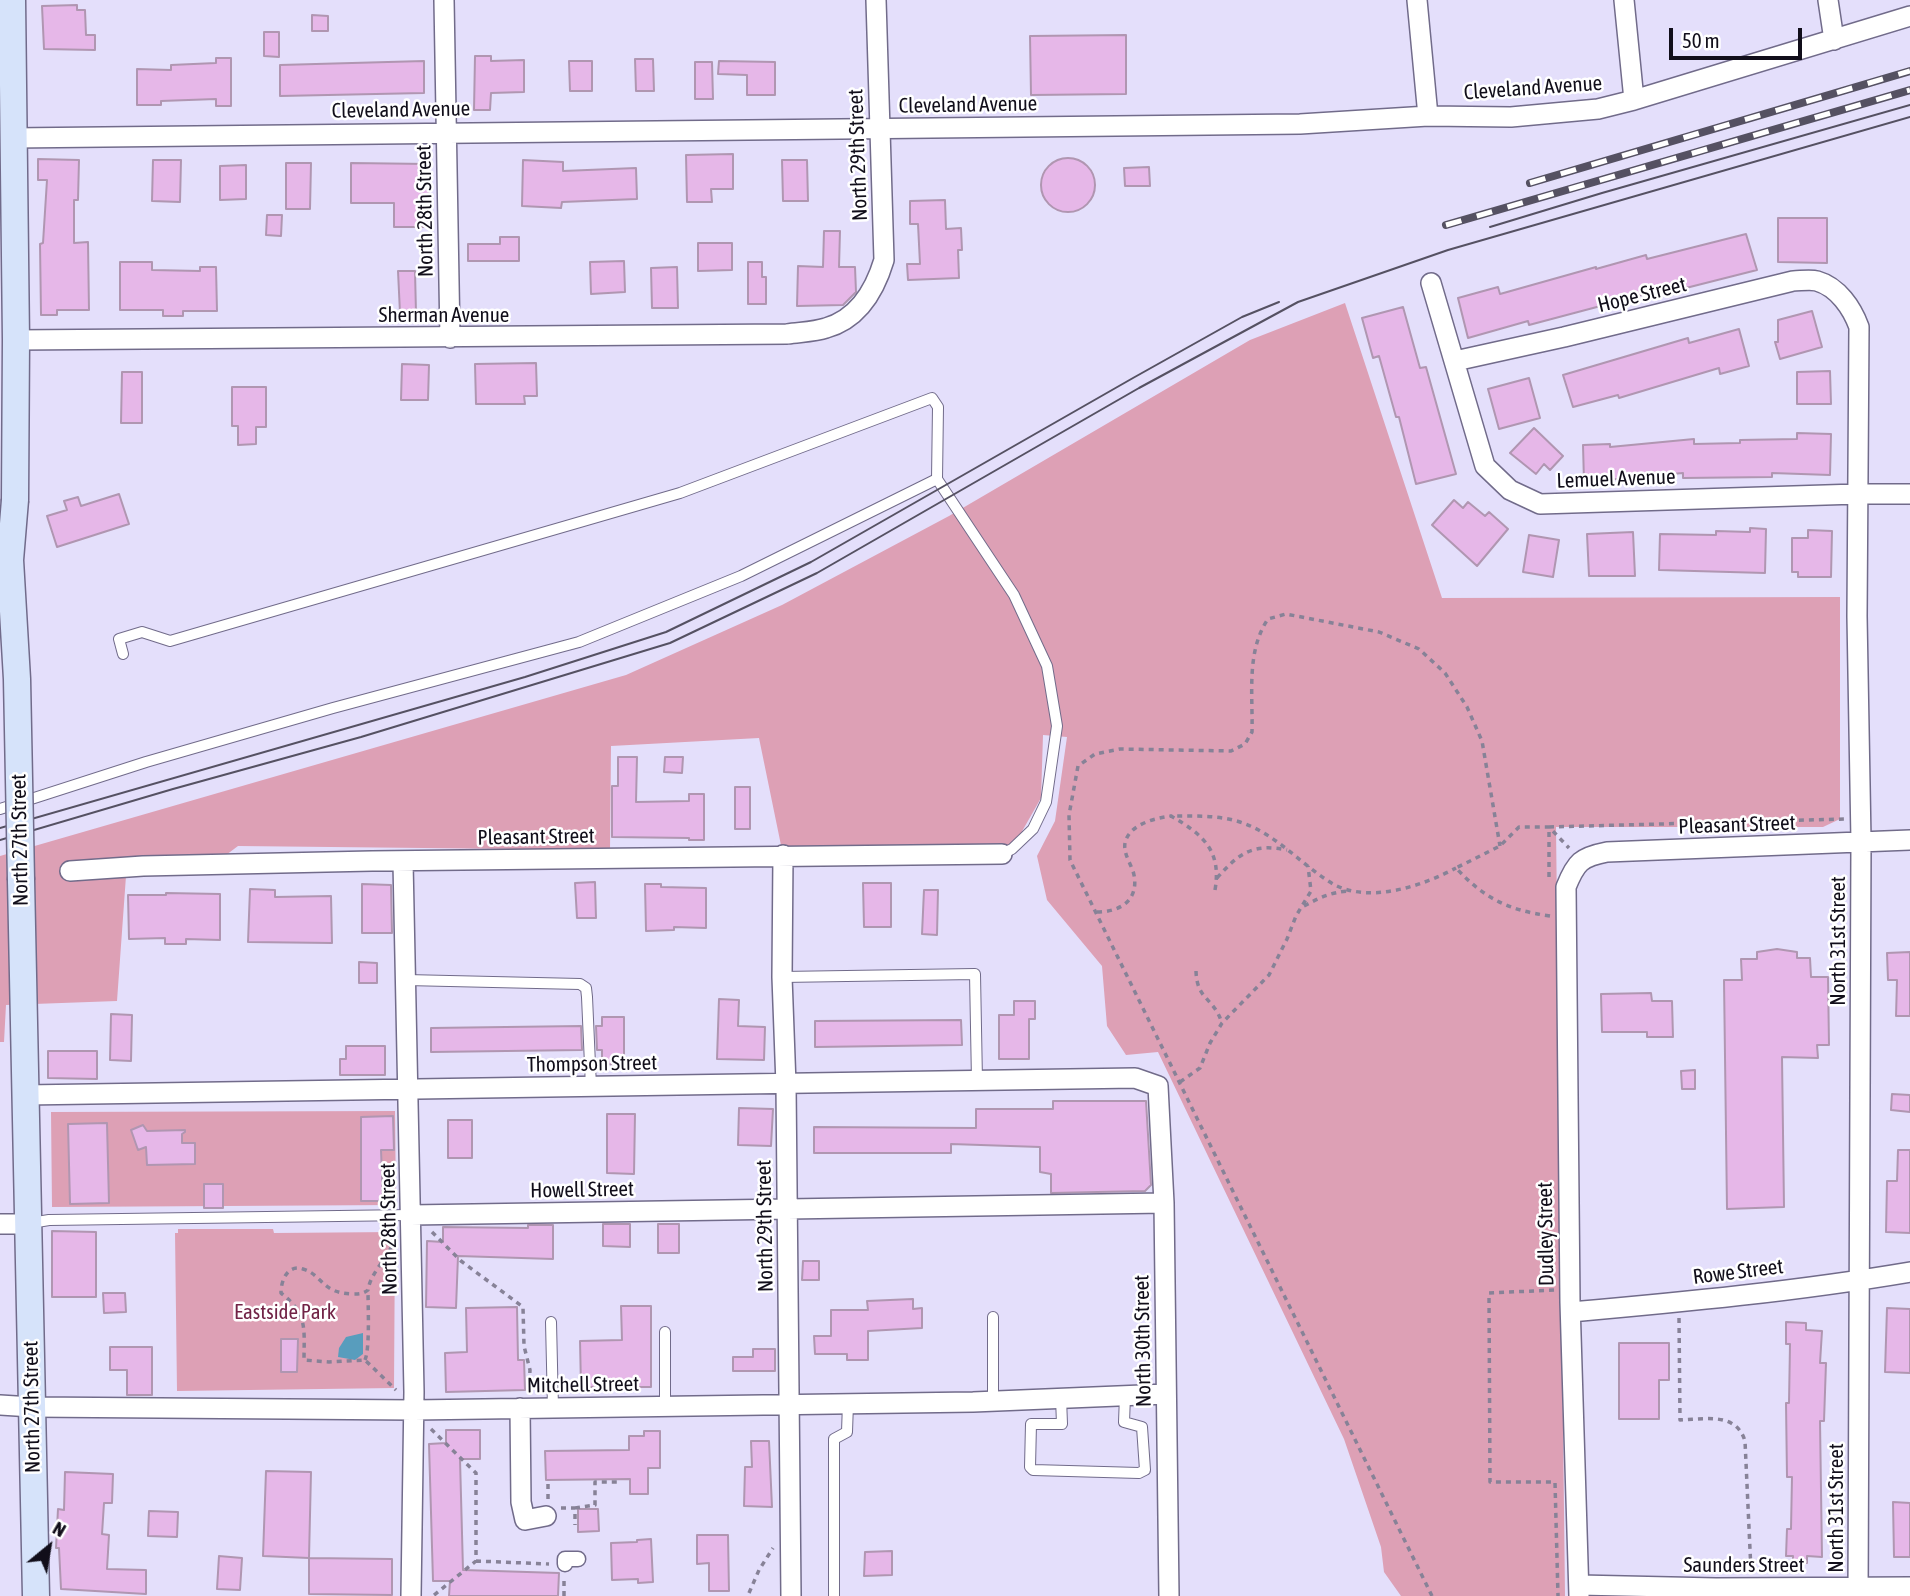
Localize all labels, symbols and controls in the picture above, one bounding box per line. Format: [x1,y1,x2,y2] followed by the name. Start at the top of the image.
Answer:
[1672,14,1805,58] scale bar
[1682,28,1720,52] text: 50 m
[1463,71,1603,105] street label: Cleveland Avenue
[843,88,873,222] street label: North 29th Street
[899,91,1037,119] street label: Cleveland Avenue
[332,96,470,124] street label: Cleveland Avenue
[411,145,439,277] street label: North 28th Street
[1595,272,1689,318] street label: Hope Street
[379,302,509,328] street label: Sherman Avenue
[1556,464,1676,494] street label: Lemuel Avenue
[6,774,34,906] street label: North 27th Street
[1678,810,1796,840] street label: Pleasant Street
[477,823,595,851] street label: Pleasant Street
[1825,876,1851,1006] street label: North 31st Street
[527,1050,657,1078] street label: Thompson Street
[751,1160,779,1292] street label: North 29th Street
[375,1163,403,1295] street label: North 28th Street
[530,1176,634,1204] street label: Howell Street
[1532,1182,1560,1286] street label: Dudley Street
[1691,1254,1785,1290] street label: Rowe Street
[1129,1275,1157,1407] street label: North 30th Street
[234,1299,336,1325] park label: Eastside Park
[18,1341,46,1473] street label: North 27th Street
[527,1371,639,1399] street label: Mitchell Street
[1823,1443,1849,1573] street label: North 31st Street
[14,1512,84,1582] north arrow
[49,1516,70,1541] text: N
[1684,1552,1804,1578] street label: Saunders Street

